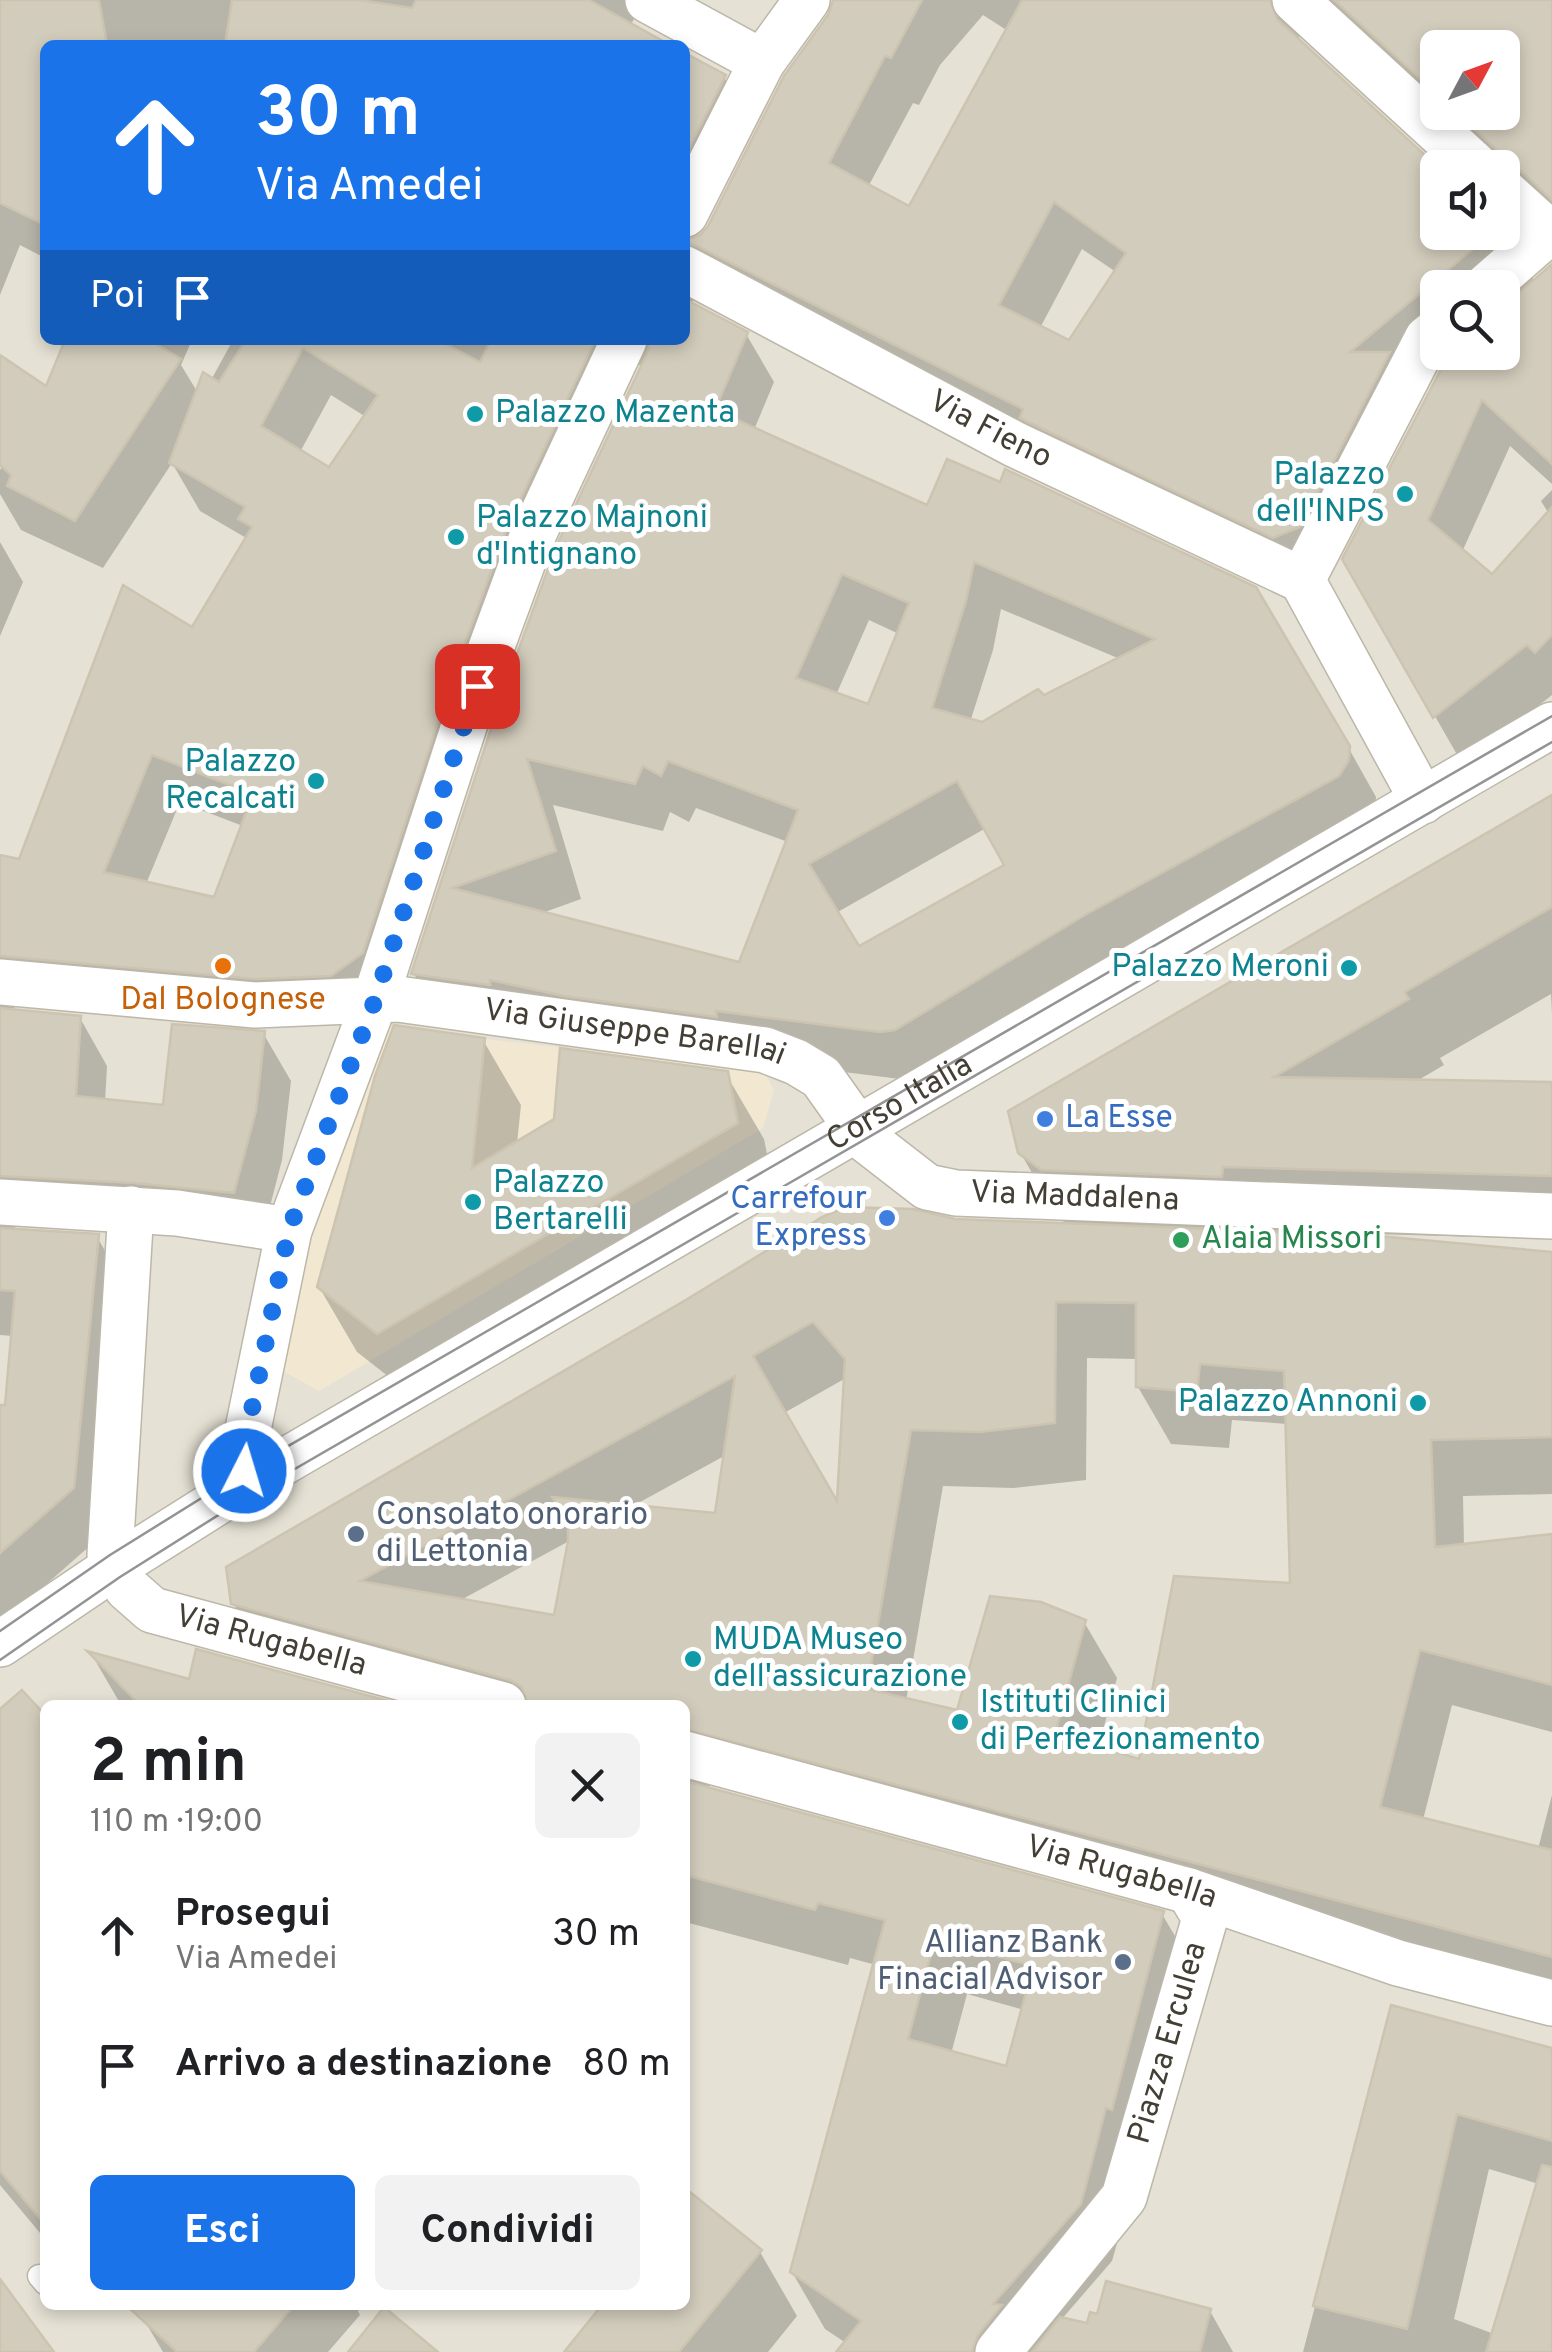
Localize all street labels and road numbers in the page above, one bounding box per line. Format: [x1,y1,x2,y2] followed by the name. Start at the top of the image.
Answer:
[921,382,1058,479] street label: Via Fieno
[481,991,791,1076] street label: Via Giuseppe Barellai
[820,1046,980,1162] street label: Corso Italia
[969,1174,1180,1222] street label: Via Maddalena
[171,1597,371,1687] street label: Via Rugabella
[1021,1827,1222,1919] street label: Via Rugabella
[1120,1937,1217,2149] street label: Piazza Erculea

